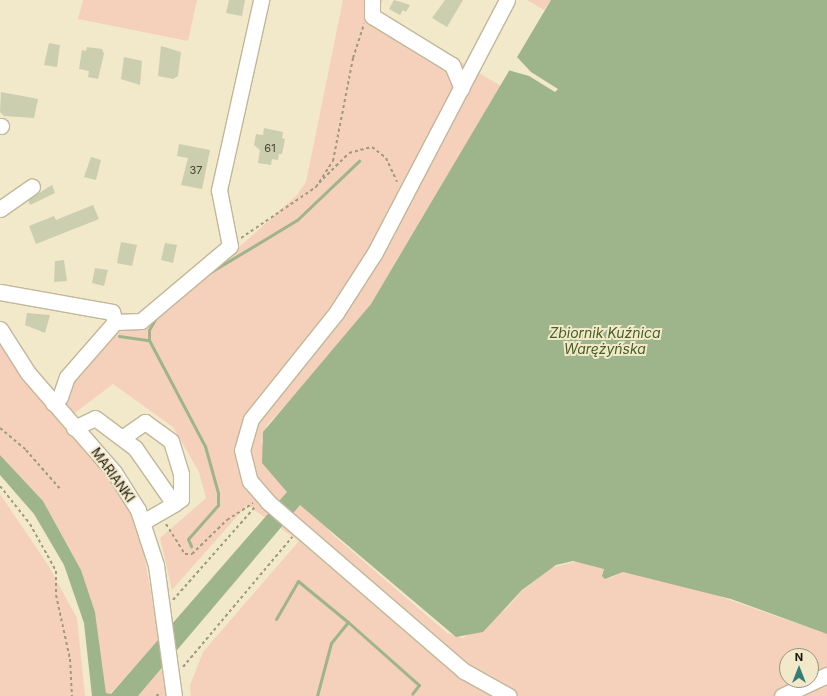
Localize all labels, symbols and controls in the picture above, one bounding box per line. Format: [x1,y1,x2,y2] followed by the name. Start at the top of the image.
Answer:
[264,141,276,155] house number: 61
[189,163,203,177] house number: 37
[549,325,661,358] water label: Zbiornik Kuźnica Warężyńska
[88,445,138,505] street label: MARIANKI
[779,648,819,688] north arrow
[795,650,803,664] text: N

